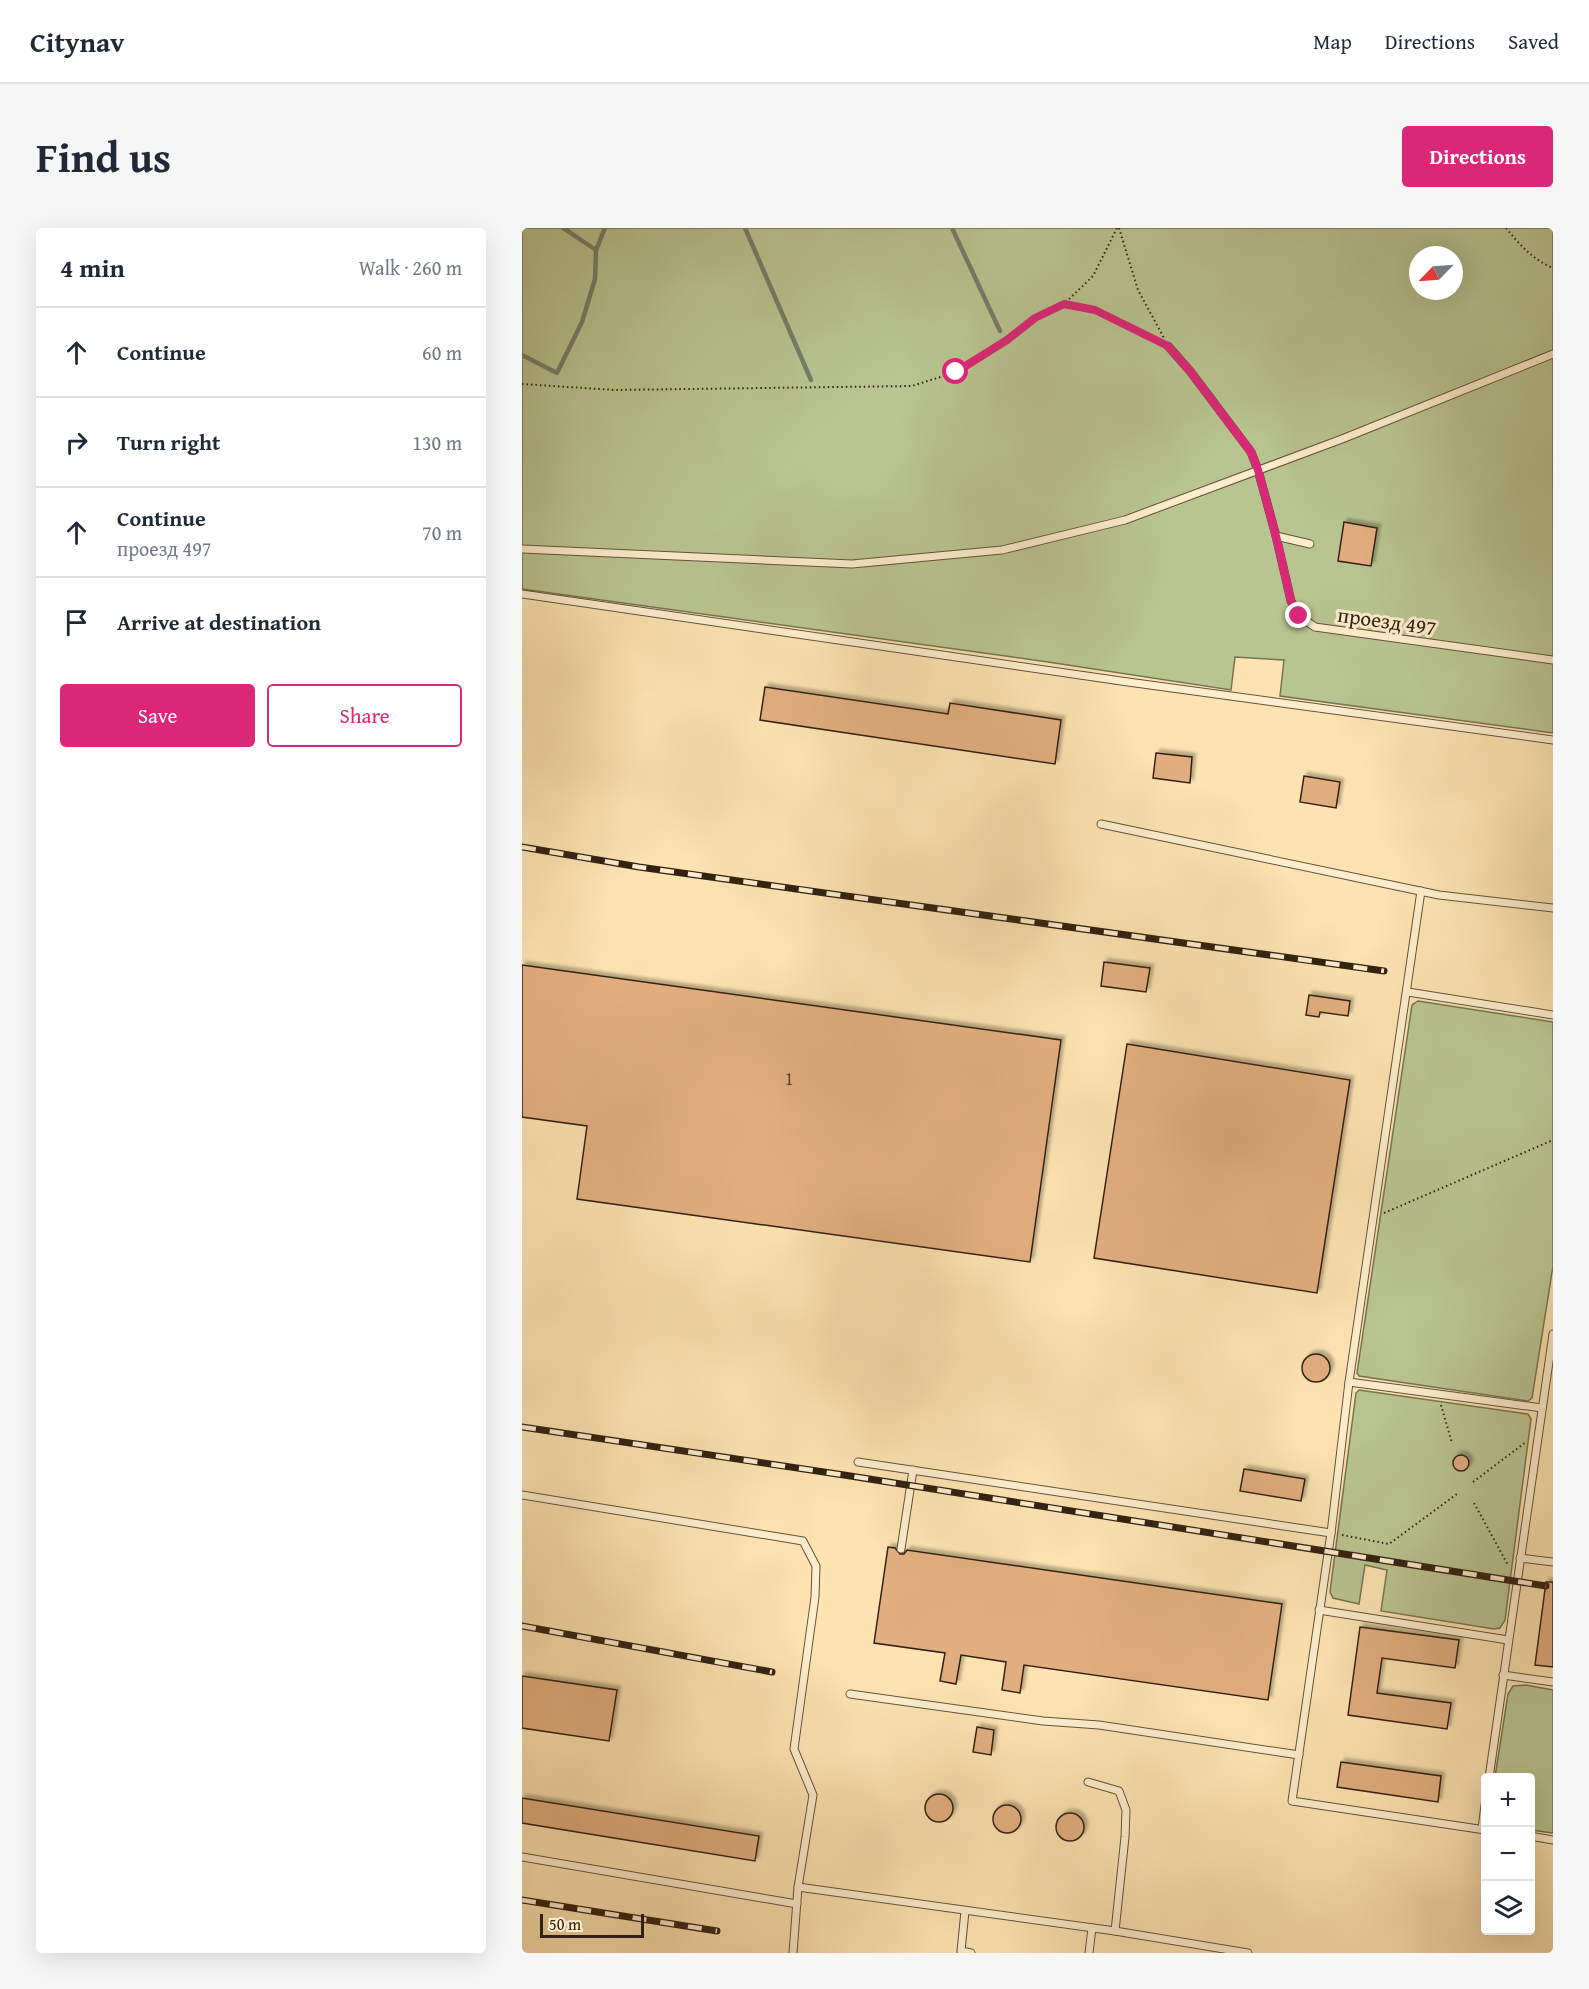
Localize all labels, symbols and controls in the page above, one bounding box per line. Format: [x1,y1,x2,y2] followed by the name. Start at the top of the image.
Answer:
[30,21,124,62] text: Citynav
[1313,26,1352,57] text: Map
[1385,26,1475,57] text: Directions
[1508,26,1559,57] text: Saved
[36,126,171,187] text: Find us
[1402,126,1553,187] button: Directions
[1409,246,1463,300] north arrow
[60,248,125,287] text: 4 min
[359,253,462,282] text: Walk · 260 m
[60,336,93,369] icon: ahead
[117,336,206,368] text: Continue
[422,338,462,367] text: 60 m
[942,358,968,384] route start
[60,426,93,459] icon: right
[117,426,220,458] text: Turn right
[412,428,462,457] text: 130 m
[117,502,206,534] text: Continue
[60,516,93,549] icon: ahead
[422,518,462,547] text: 70 m
[117,534,212,563] text: проезд 497
[1336,599,1438,643] street label: проезд 497
[1285,602,1311,628] route end
[60,606,93,639] icon: arrive
[117,606,321,638] text: Arrive at destination
[60,684,255,747] button: Save
[267,684,462,747] button: Share
[785,1065,793,1092] house number: 1
[1481,1773,1535,1935] map controls
[1481,1773,1535,1827] button: +
[1481,1827,1535,1881] button: −
[1481,1881,1535,1935] button: layers
[540,1911,644,1938] scale bar
[549,1912,581,1936] text: 50 m

